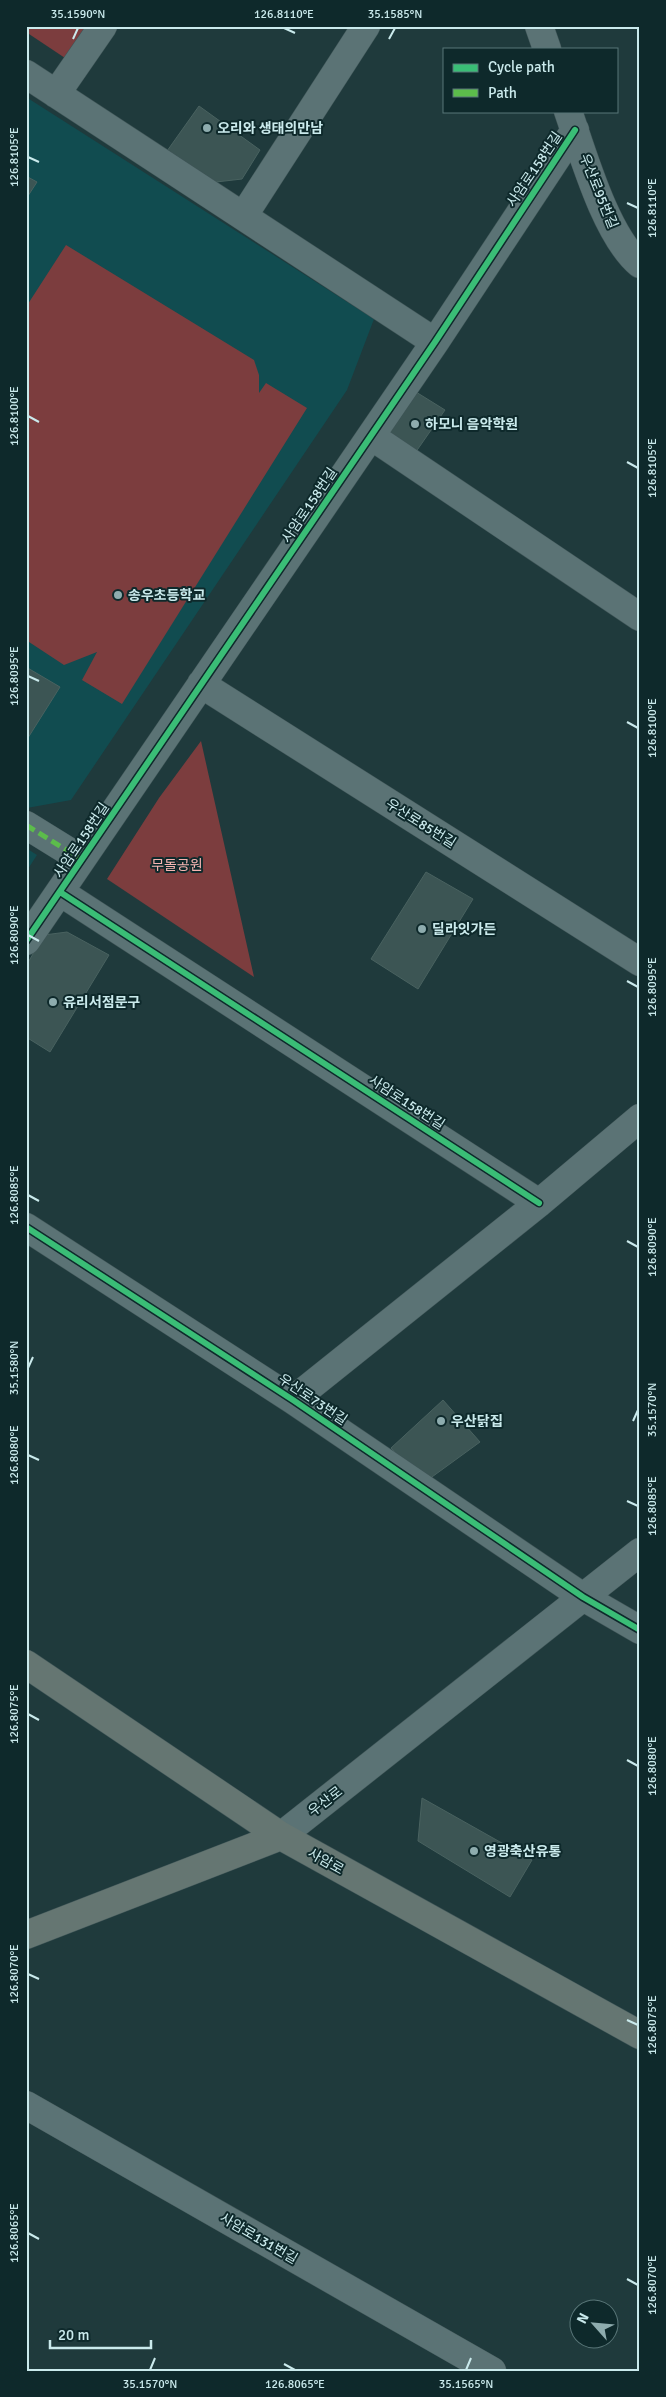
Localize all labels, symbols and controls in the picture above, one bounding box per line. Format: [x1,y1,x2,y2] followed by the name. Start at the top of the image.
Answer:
[51,7,105,22] text: 35.1590°N
[254,7,314,22] text: 126.8110°E
[368,7,422,22] text: 35.1585°N
[443,48,618,112] legend
[488,58,555,76] text: Cycle path
[488,84,517,102] text: Path
[217,120,323,137] place label: 오리와 생태의만남
[201,122,213,134] marker: 오리와 생태의만남
[7,127,22,187] text: 126.8105°E
[503,128,566,210] street label: 사암로158번길
[576,151,621,231] street label: 우산로95번길
[645,178,660,238] text: 126.8110°E
[7,386,22,446] text: 126.8100°E
[425,416,518,433] place label: 하모니 음악학원
[409,418,421,430] marker: 하모니 음악학원
[645,438,660,498] text: 126.8105°E
[278,464,341,546] street label: 사암로158번길
[128,587,205,604] place label: 송우초등학교
[112,589,124,601] marker: 송우초등학교
[7,646,22,706] text: 126.8095°E
[645,698,660,758] text: 126.8100°E
[383,795,459,852] street label: 우산로85번길
[50,799,113,881] street label: 사암로158번길
[151,857,203,874] park label: 무돌공원
[7,905,22,965] text: 126.8090°E
[432,921,497,938] place label: 딜라잇가든
[416,923,428,935] marker: 딜라잇가든
[645,957,660,1017] text: 126.8095°E
[63,994,140,1011] place label: 유리서점문구
[47,996,59,1008] marker: 유리서점문구
[366,1072,448,1133] street label: 사암로158번길
[7,1165,22,1225] text: 126.8085°E
[645,1217,660,1277] text: 126.8090°E
[7,1341,22,1395] text: 35.1580°N
[275,1370,350,1429] street label: 우산로73번길
[645,1383,660,1437] text: 35.1570°N
[451,1413,503,1430] place label: 우산닭집
[435,1415,447,1427] marker: 우산닭집
[7,1425,22,1485] text: 126.8080°E
[645,1476,660,1536] text: 126.8085°E
[7,1684,22,1744] text: 126.8075°E
[645,1736,660,1796] text: 126.8080°E
[305,1783,346,1820] street label: 우산로
[484,1843,561,1860] place label: 영광축산유통
[305,1845,347,1878] street label: 사암로
[468,1845,480,1857] marker: 영광축산유통
[7,1944,22,2004] text: 126.8070°E
[645,1995,660,2055] text: 126.8075°E
[7,2203,22,2263] text: 126.8065°E
[217,2209,301,2268] street label: 사암로131번길
[645,2255,660,2315] text: 126.8070°E
[568,2300,618,2350] north arrow
[573,2310,593,2327] text: N
[50,2317,151,2349] scale bar
[58,2326,89,2344] text: 20 m
[123,2377,177,2392] text: 35.1570°N
[265,2377,325,2392] text: 126.8065°E
[439,2377,493,2392] text: 35.1565°N

